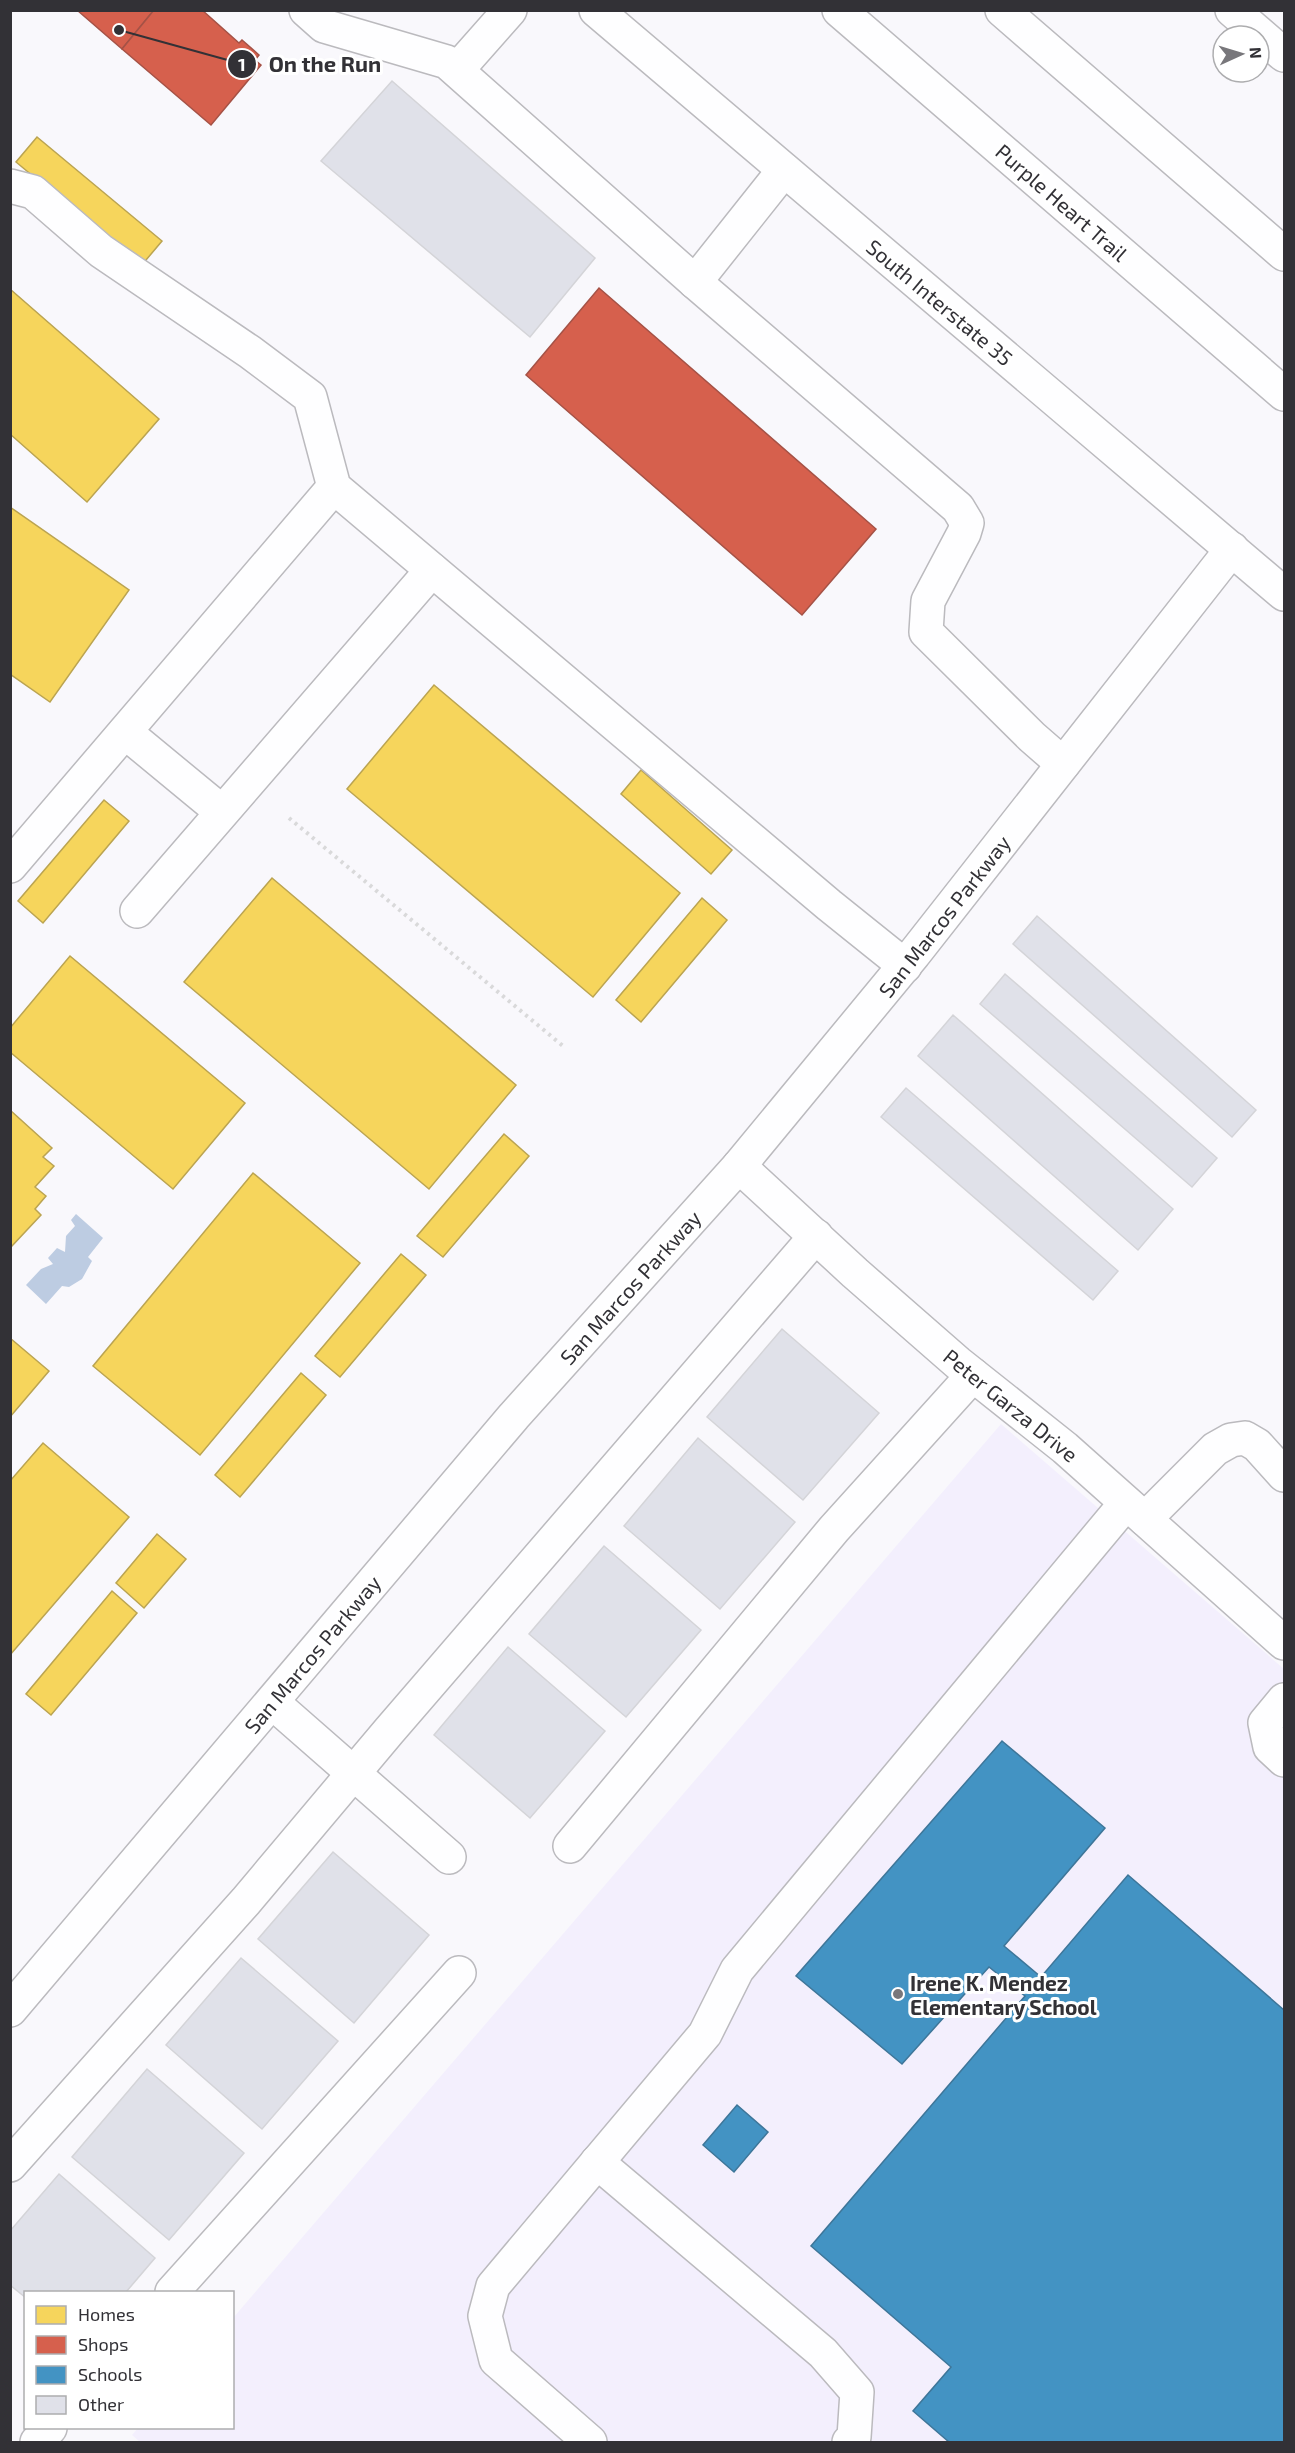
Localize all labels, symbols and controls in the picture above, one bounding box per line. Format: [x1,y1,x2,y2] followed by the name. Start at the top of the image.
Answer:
[1211,24,1271,84] north arrow
[227,44,394,84] callout: On the Run
[1247,46,1266,59] text: N
[269,50,381,76] text: On the Run
[238,53,246,75] text: 1
[991,138,1134,266] street label: Purple Heart Trail
[862,234,1018,370] street label: South Interstate 35
[873,830,1015,1002] street label: San Marcos Parkway
[554,1205,706,1369] street label: San Marcos Parkway
[939,1343,1083,1467] street label: Peter Garza Drive
[239,1570,385,1738] street label: San Marcos Parkway
[910,1970,1097,2020] place label: Irene K. Mendez Elementary School
[891,1987,905,2001] marker: Irene K. Mendez Elementary School
[24,2291,234,2429] legend
[78,2303,135,2325] text: Homes
[78,2333,128,2355] text: Shops
[78,2363,142,2385] text: Schools
[78,2393,124,2415] text: Other

